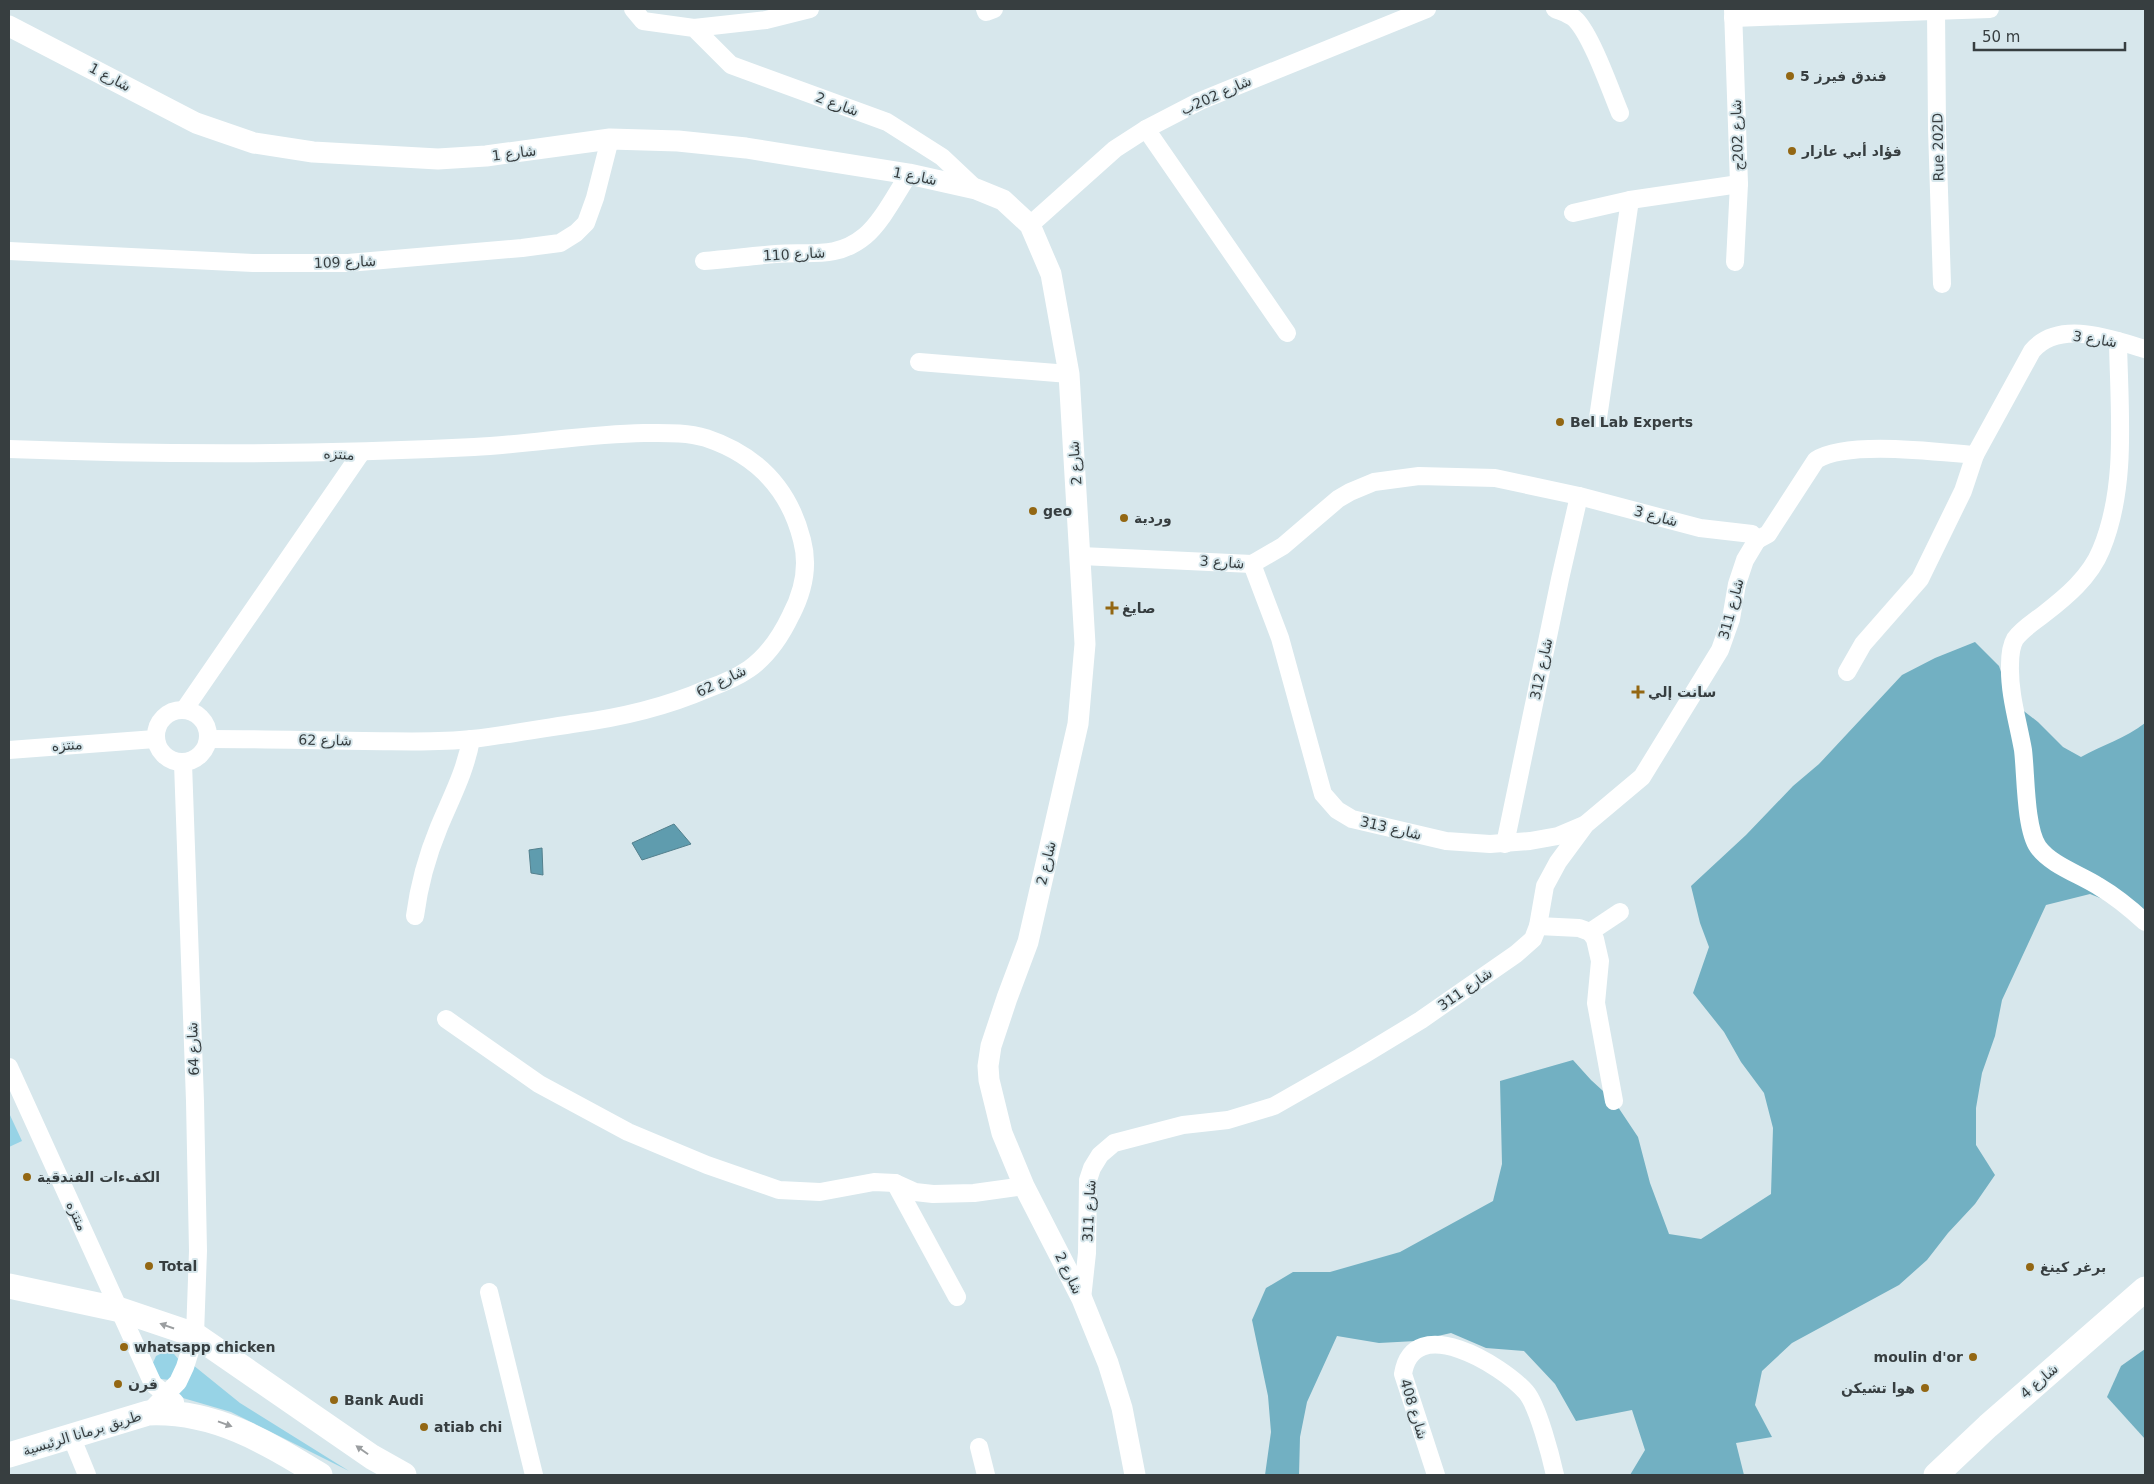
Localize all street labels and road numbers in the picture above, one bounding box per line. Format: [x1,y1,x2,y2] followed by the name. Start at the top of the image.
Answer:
[86,59,133,95] street label: شارع 1
[1178,72,1254,119] street label: شارع 202ب
[813,89,861,120] street label: شارع 2
[1728,99,1747,171] street label: شارع 202ج
[1929,113,1947,181] street label: Rue 202D
[491,142,537,165] street label: شارع 1
[891,164,938,189] street label: شارع 1
[762,244,826,265] street label: شارع 110
[314,253,376,272] street label: شارع 109
[2072,328,2118,351] street label: شارع 3
[1065,440,1086,486] street label: شارع 2
[323,445,355,464] street label: منتزه
[1632,503,1680,530] street label: شارع 3
[1199,552,1245,573] street label: شارع 3
[1715,577,1748,641] street label: شارع 311
[1527,637,1556,701] street label: شارع 312
[693,662,749,701] street label: شارع 62
[298,732,352,749] street label: شارع 62
[51,736,83,755] street label: منتزه
[1359,813,1423,844] street label: شارع 313
[1033,840,1060,887] street label: شارع 2
[1435,965,1496,1014] street label: شارع 311
[184,1022,203,1076] street label: شارع 64
[1079,1179,1100,1243] street label: شارع 311
[62,1199,91,1234] street label: منتزه
[1051,1250,1086,1297] street label: شارع 2
[2017,1360,2062,1402] street label: شارع 4
[1396,1377,1431,1441] street label: شارع 408
[21,1407,143,1460] street label: طريق برمانا الرئيسية

